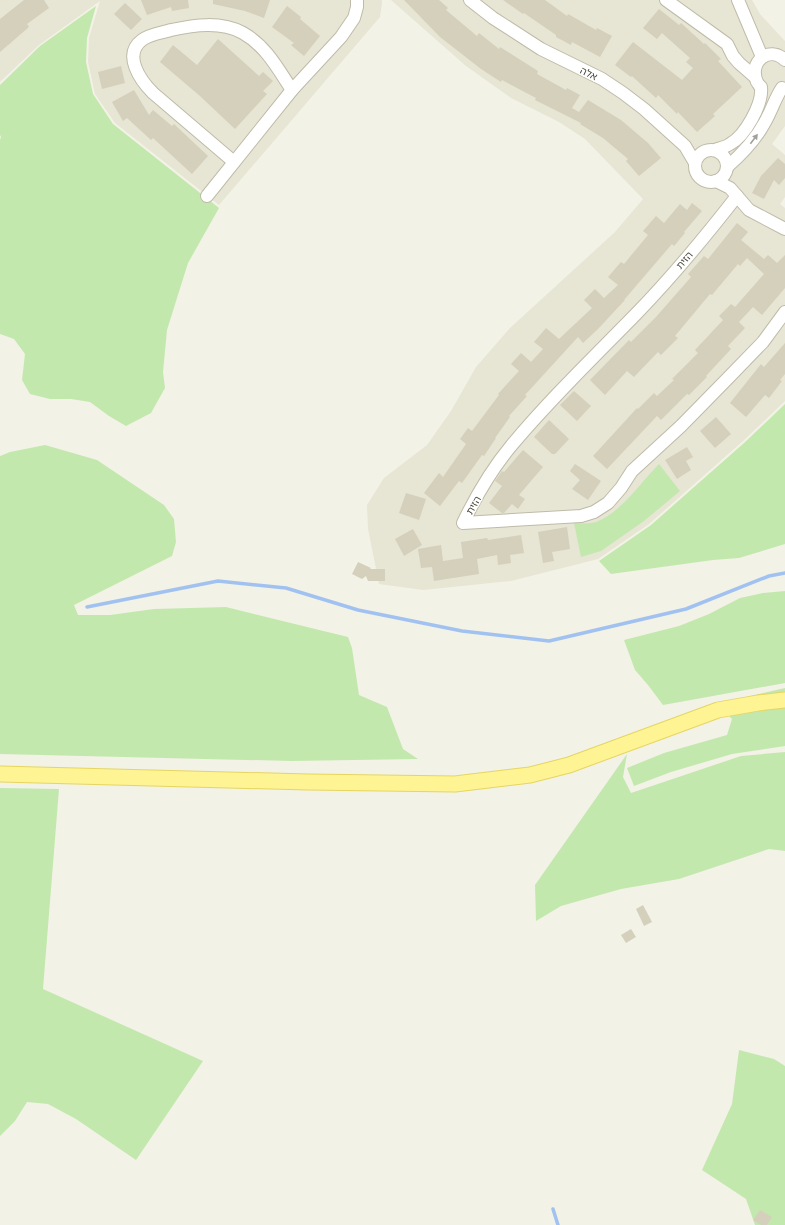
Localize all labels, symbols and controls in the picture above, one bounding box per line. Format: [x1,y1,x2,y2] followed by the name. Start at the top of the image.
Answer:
[578,64,600,82] street label: אלה
[749,133,758,144] one-way arrow
[673,249,695,271] street label: הזית
[463,494,483,516] street label: הזית

